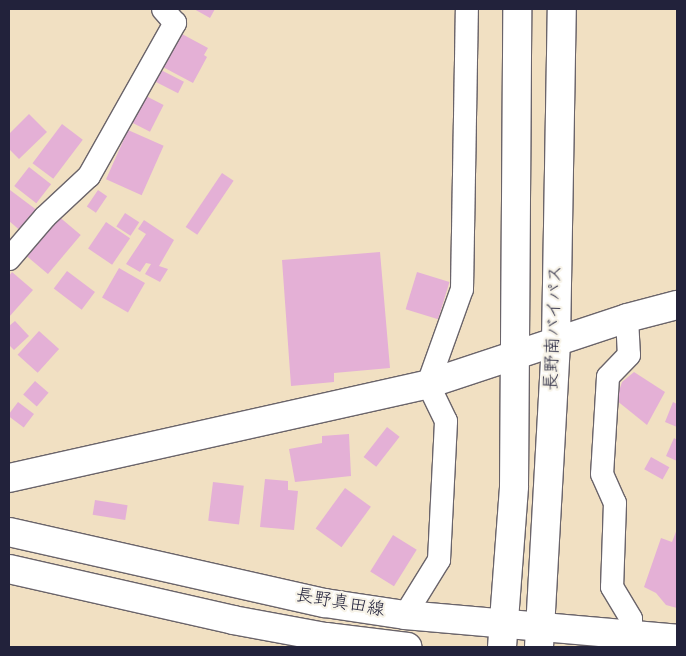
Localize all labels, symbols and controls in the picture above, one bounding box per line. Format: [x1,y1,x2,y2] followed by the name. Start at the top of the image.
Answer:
[542,265,568,391] street label: 長野南バイパス
[294,586,386,622] street label: 長野真田線

